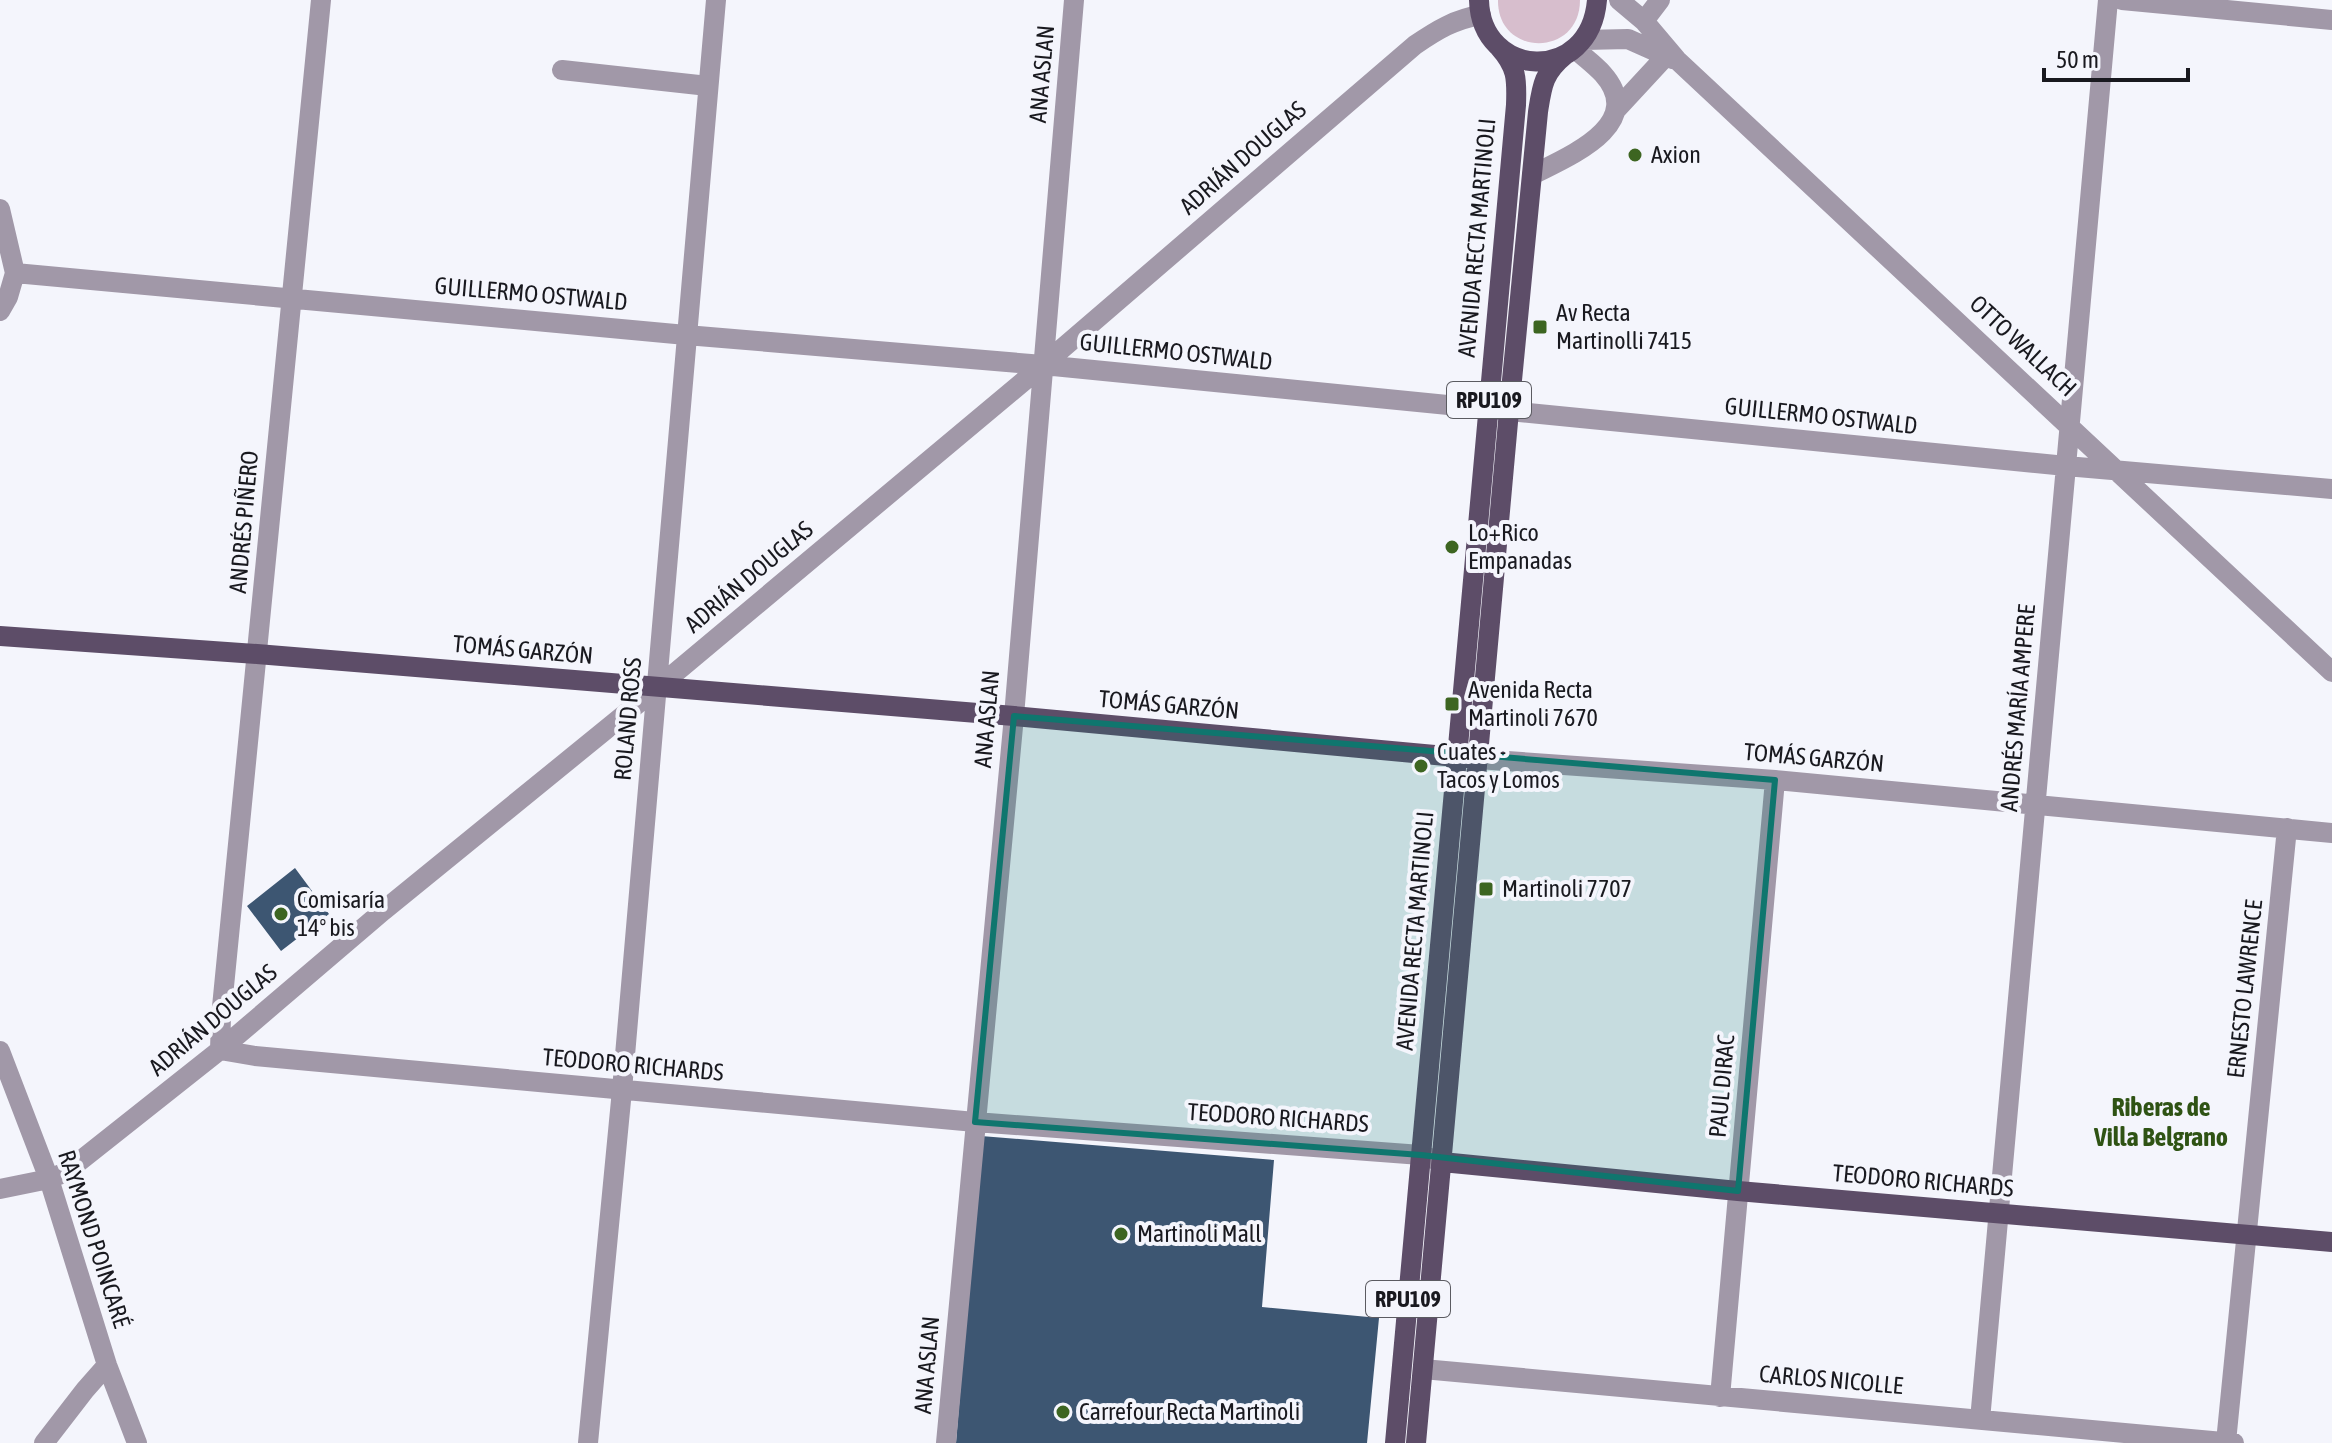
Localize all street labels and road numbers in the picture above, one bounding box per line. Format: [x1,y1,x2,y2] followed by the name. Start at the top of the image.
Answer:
[1024,24,1059,124] street label: ANA ASLAN
[1174,96,1311,220] street label: ADRIÁN DOUGLAS
[1453,117,1500,359] street label: AVENIDA RECTA MARTINOLI
[434,272,628,315] street label: GUILLERMO OSTWALD
[1965,290,2082,402] street label: OTTO WALLACH
[1079,328,1274,375] street label: GUILLERMO OSTWALD
[1447,382,1531,418] road number: RPU109
[1724,392,1919,439] street label: GUILLERMO OSTWALD
[224,450,263,594] street label: ANDRÉS PIÑERO
[679,515,818,638] street label: ADRIÁN DOUGLAS
[1995,603,2040,813] street label: ANDRÉS MARÍA AMPERE
[452,630,594,669] street label: TOMÁS GARZÓN
[609,656,646,782] street label: ROLAND ROSS
[969,669,1004,769] street label: ANA ASLAN
[1098,685,1240,724] street label: TOMÁS GARZÓN
[1743,738,1885,777] street label: TOMÁS GARZÓN
[1391,810,1438,1052] street label: AVENIDA RECTA MARTINOLI
[2222,898,2267,1080] street label: ERNESTO LAWRENCE
[143,958,282,1081] street label: ADRIÁN DOUGLAS
[1704,1033,1739,1139] street label: PAUL DIRAC
[541,1043,725,1086] street label: TEODORO RICHARDS
[1187,1098,1369,1137] street label: TEODORO RICHARDS
[53,1147,136,1331] street label: RAYMOND POINCARÉ
[1831,1159,2015,1202] street label: TEODORO RICHARDS
[1366,1281,1450,1317] road number: RPU109
[909,1315,944,1415] street label: ANA ASLAN
[1758,1360,1904,1399] street label: CARLOS NICOLLE

